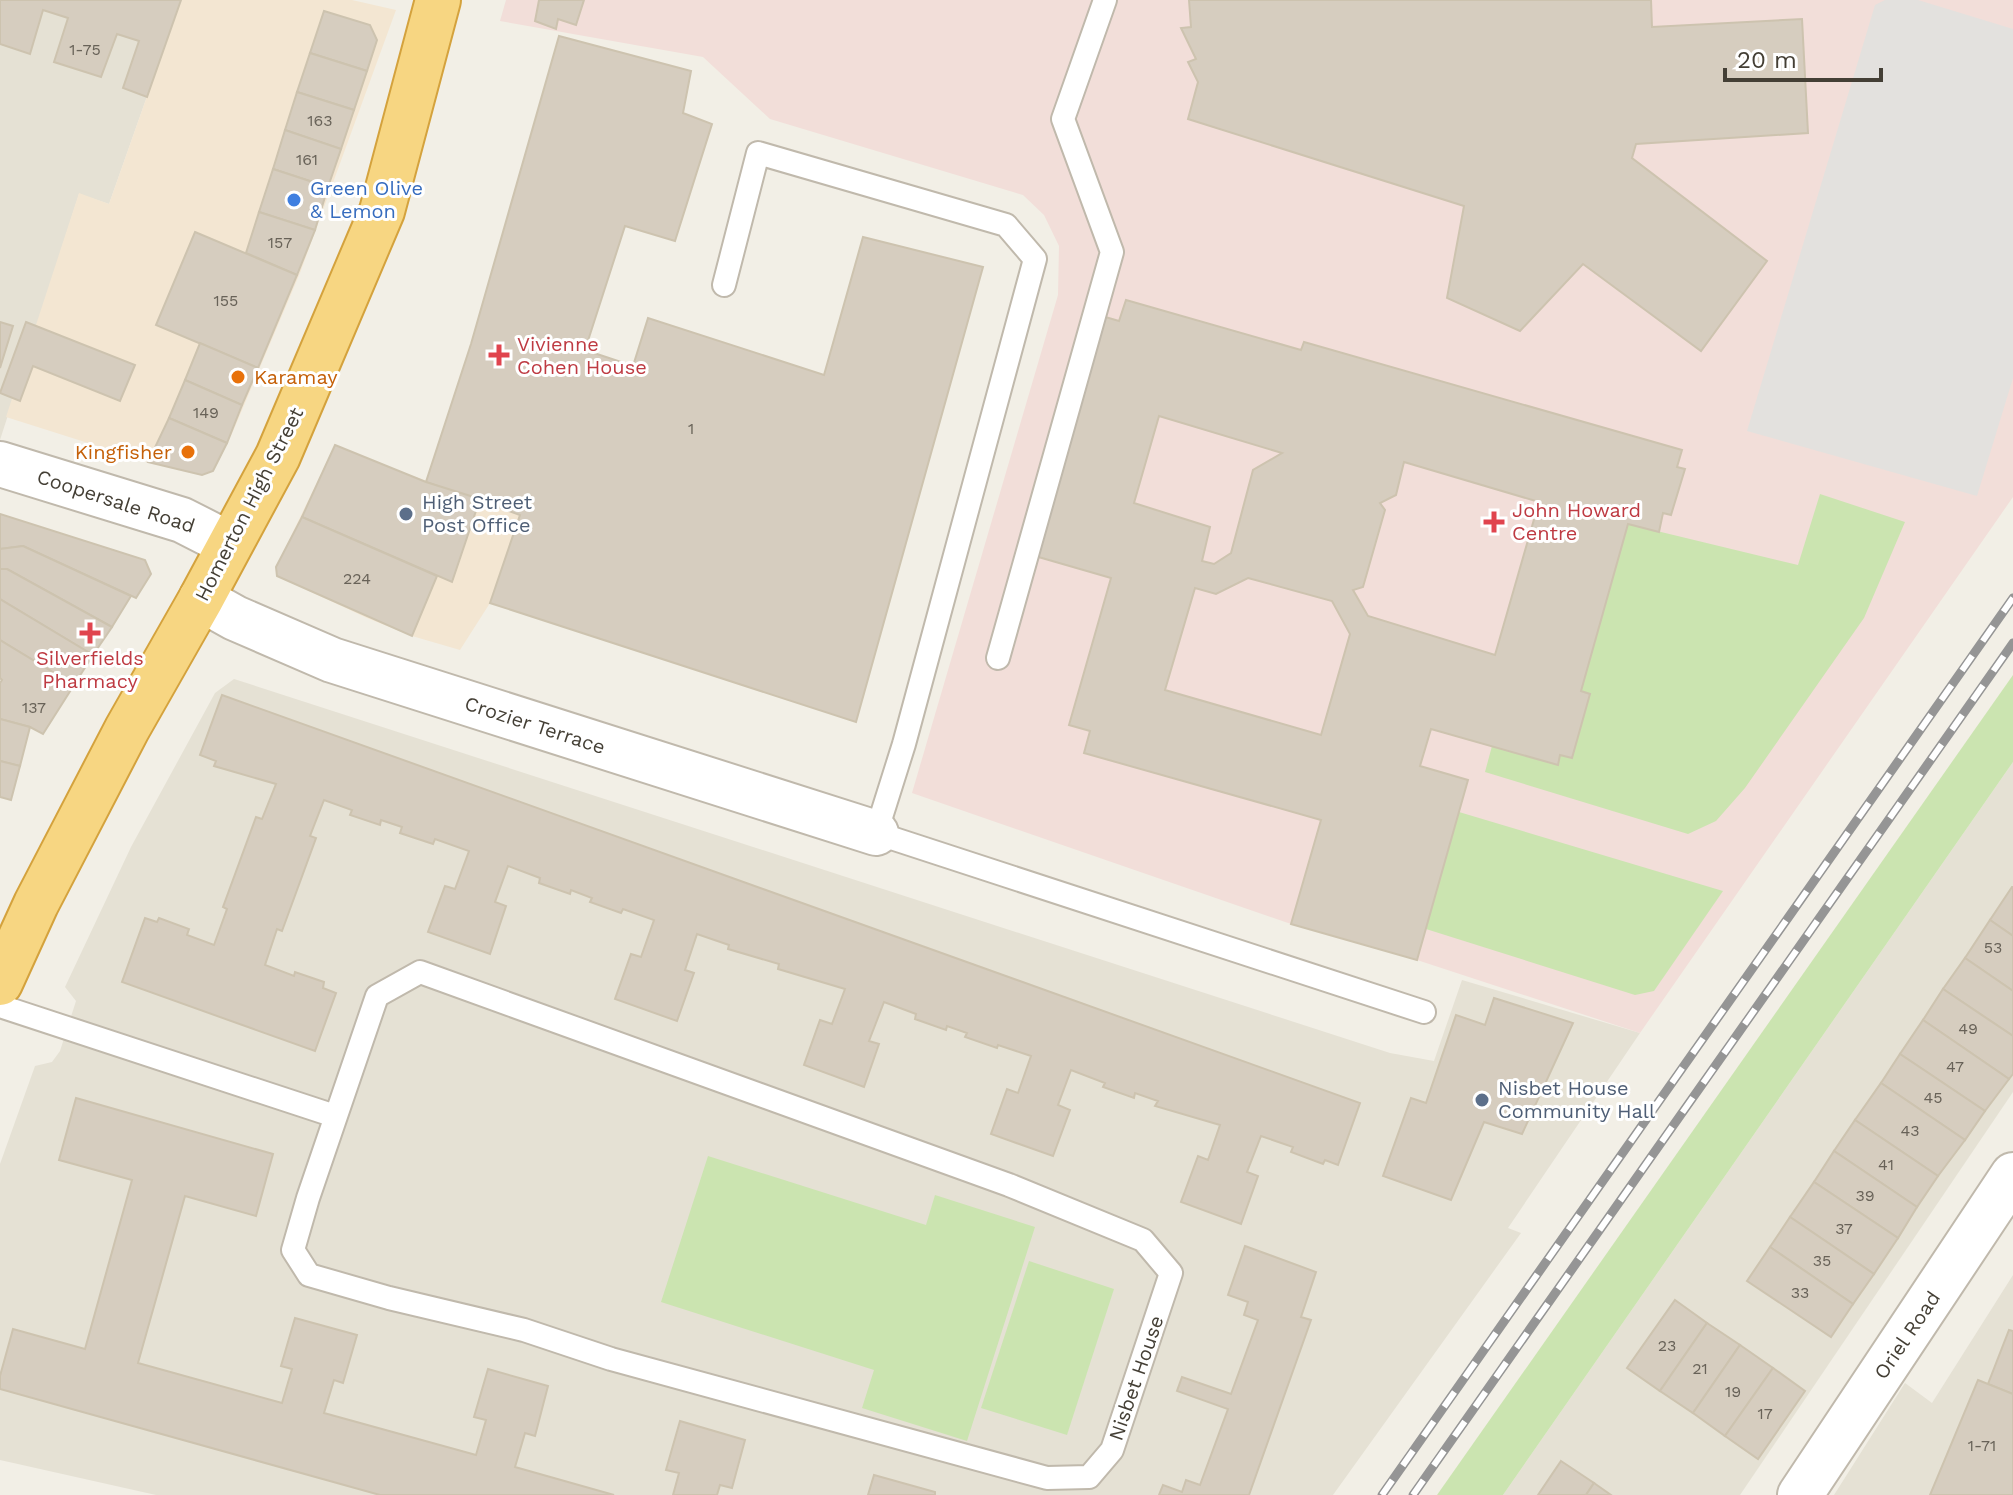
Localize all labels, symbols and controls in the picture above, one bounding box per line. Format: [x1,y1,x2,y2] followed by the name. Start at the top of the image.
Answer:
[1725,32,1881,82] scale bar
[69,40,101,59] house number: 1-75
[1737,46,1797,74] text: 20 m
[307,111,333,130] house number: 163
[296,150,318,169] house number: 161
[310,176,423,223] place label: Green Olive & Lemon
[285,191,303,209] marker: Green Olive & Lemon
[268,233,292,252] house number: 157
[214,291,238,310] house number: 155
[517,332,647,379] place label: Vivienne Cohen House
[488,344,510,366] marker: Vivienne Cohen House
[254,365,338,389] place label: Karamay
[229,368,247,386] marker: Karamay
[190,403,309,605] street label: Homerton High Street
[193,403,219,422] house number: 149
[688,419,694,438] house number: 1
[75,440,172,464] place label: Kingfisher
[179,443,197,461] marker: Kingfisher
[34,464,198,538] street label: Coopersale Road
[422,490,533,537] place label: High Street Post Office
[1512,498,1641,545] place label: John Howard Centre
[397,505,415,523] marker: High Street Post Office
[1483,511,1505,533] marker: John Howard Centre
[343,569,371,588] house number: 224
[81,624,99,642] marker: Silverfields Pharmacy
[36,646,144,693] place label: Silverfields Pharmacy
[462,691,608,759] street label: Crozier Terrace
[22,698,46,717] house number: 137
[1984,938,2002,957] house number: 53
[1958,1019,1978,1038] house number: 49
[1946,1057,1964,1076] house number: 47
[1498,1076,1655,1123] place label: Nisbet House Community Hall
[1923,1088,1943,1107] house number: 45
[1473,1091,1491,1109] marker: Nisbet House Community Hall
[1900,1121,1920,1140] house number: 43
[1878,1155,1894,1174] house number: 41
[1855,1186,1875,1205] house number: 39
[1835,1219,1853,1238] house number: 37
[1813,1251,1831,1270] house number: 35
[1791,1283,1809,1302] house number: 33
[1869,1286,1945,1384] street label: Oriel Road
[1103,1312,1169,1444] street label: Nisbet House
[1658,1336,1676,1355] house number: 23
[1692,1359,1708,1378] house number: 21
[1725,1382,1741,1401] house number: 19
[1757,1404,1773,1423] house number: 17
[1968,1436,1996,1455] house number: 1-71

